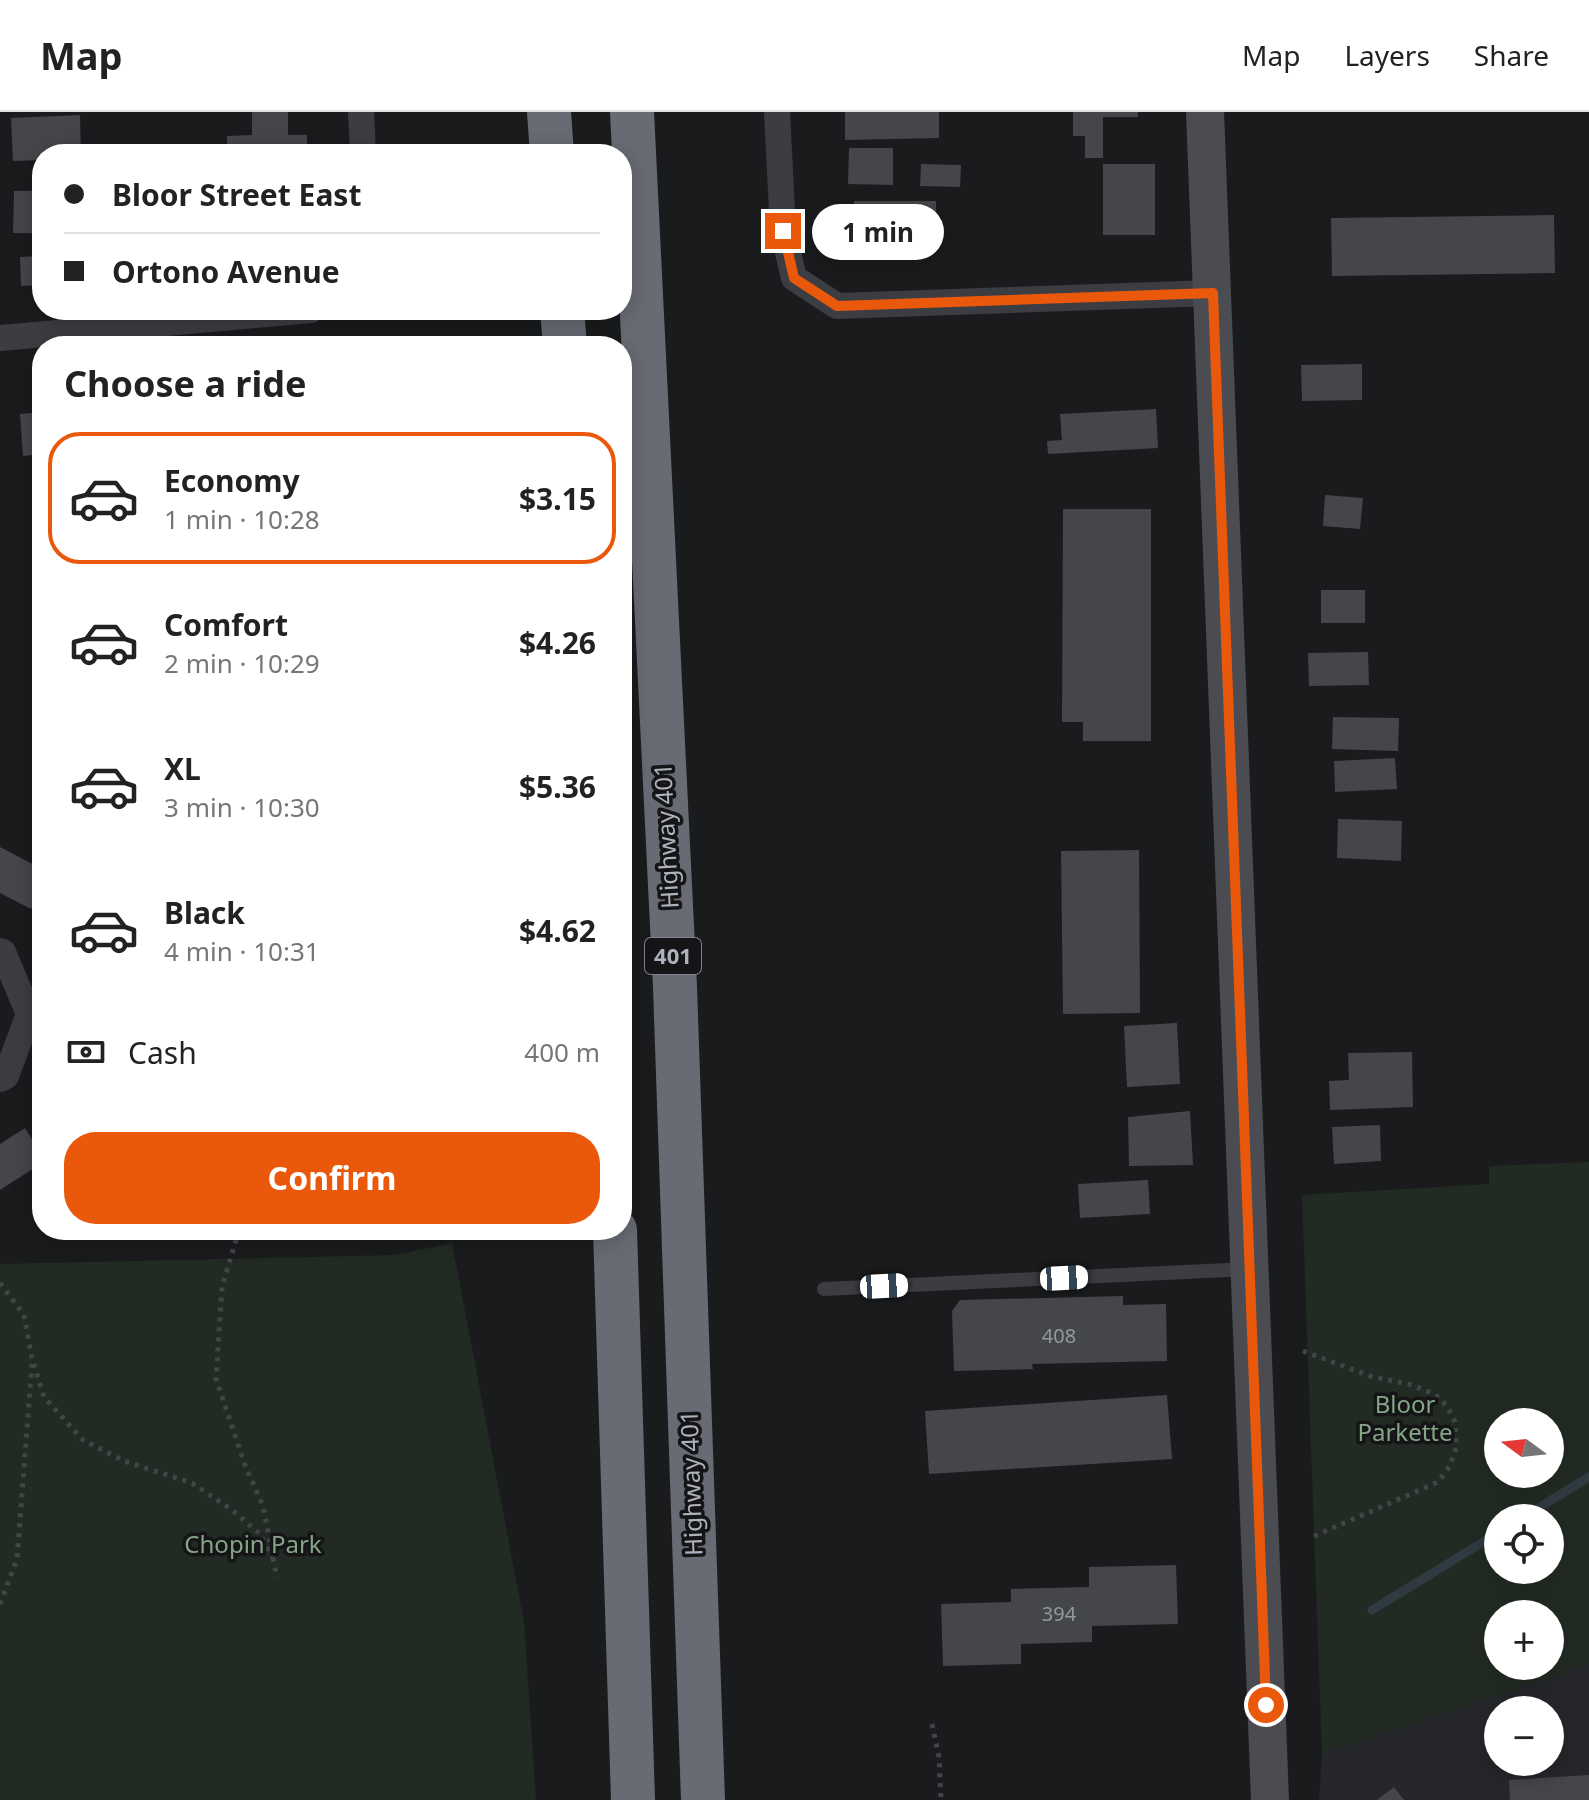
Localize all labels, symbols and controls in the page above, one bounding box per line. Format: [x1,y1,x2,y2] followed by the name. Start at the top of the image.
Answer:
[40,29,123,81] text: Map
[1242,36,1300,74] text: Map
[1344,36,1430,74] text: Layers
[1474,36,1549,74] text: Share
[112,174,361,215] text: Bloor Street East
[811,203,943,259] callout: 1 min
[765,213,801,249] route end
[842,214,914,250] text: 1 min
[112,251,340,292] text: Ortono Avenue
[64,359,306,408] text: Choose a ride
[164,460,300,501] text: Economy
[68,462,140,534] icon: car
[519,478,596,519] text: $3.15
[164,501,320,537] text: 1 min · 10:28
[164,604,288,645] text: Comfort
[68,606,140,678] icon: car
[519,622,596,663] text: $4.26
[164,645,320,681] text: 2 min · 10:29
[164,748,201,789] text: XL
[68,750,140,822] icon: car
[645,763,686,910] street label: Highway 401
[519,766,596,807] text: $5.36
[164,789,320,825] text: 3 min · 10:30
[164,892,245,933] text: Black
[68,894,140,966] icon: car
[519,910,596,951] text: $4.62
[164,933,320,969] text: 4 min · 10:31
[645,938,701,974] road number: 401
[64,1030,108,1074] icon: cash
[128,1032,197,1073] text: Cash
[524,1034,600,1070] text: 400 m
[64,1132,600,1224] button: Confirm
[1039,1265,1089,1291] car
[859,1273,909,1299] car
[1042,1322,1076,1349] house number: 408
[1357,1387,1453,1448] park label: Bloor Parkette
[1484,1408,1564,1488] north arrow
[1484,1408,1564,1776] map controls
[671,1410,710,1556] street label: Highway 401
[1484,1504,1564,1584] button: locate
[184,1527,322,1560] park label: Chopin Park
[1042,1600,1077,1627] house number: 394
[1484,1600,1564,1680] button: +
[1248,1687,1284,1723] route start
[1484,1696,1564,1776] button: −

